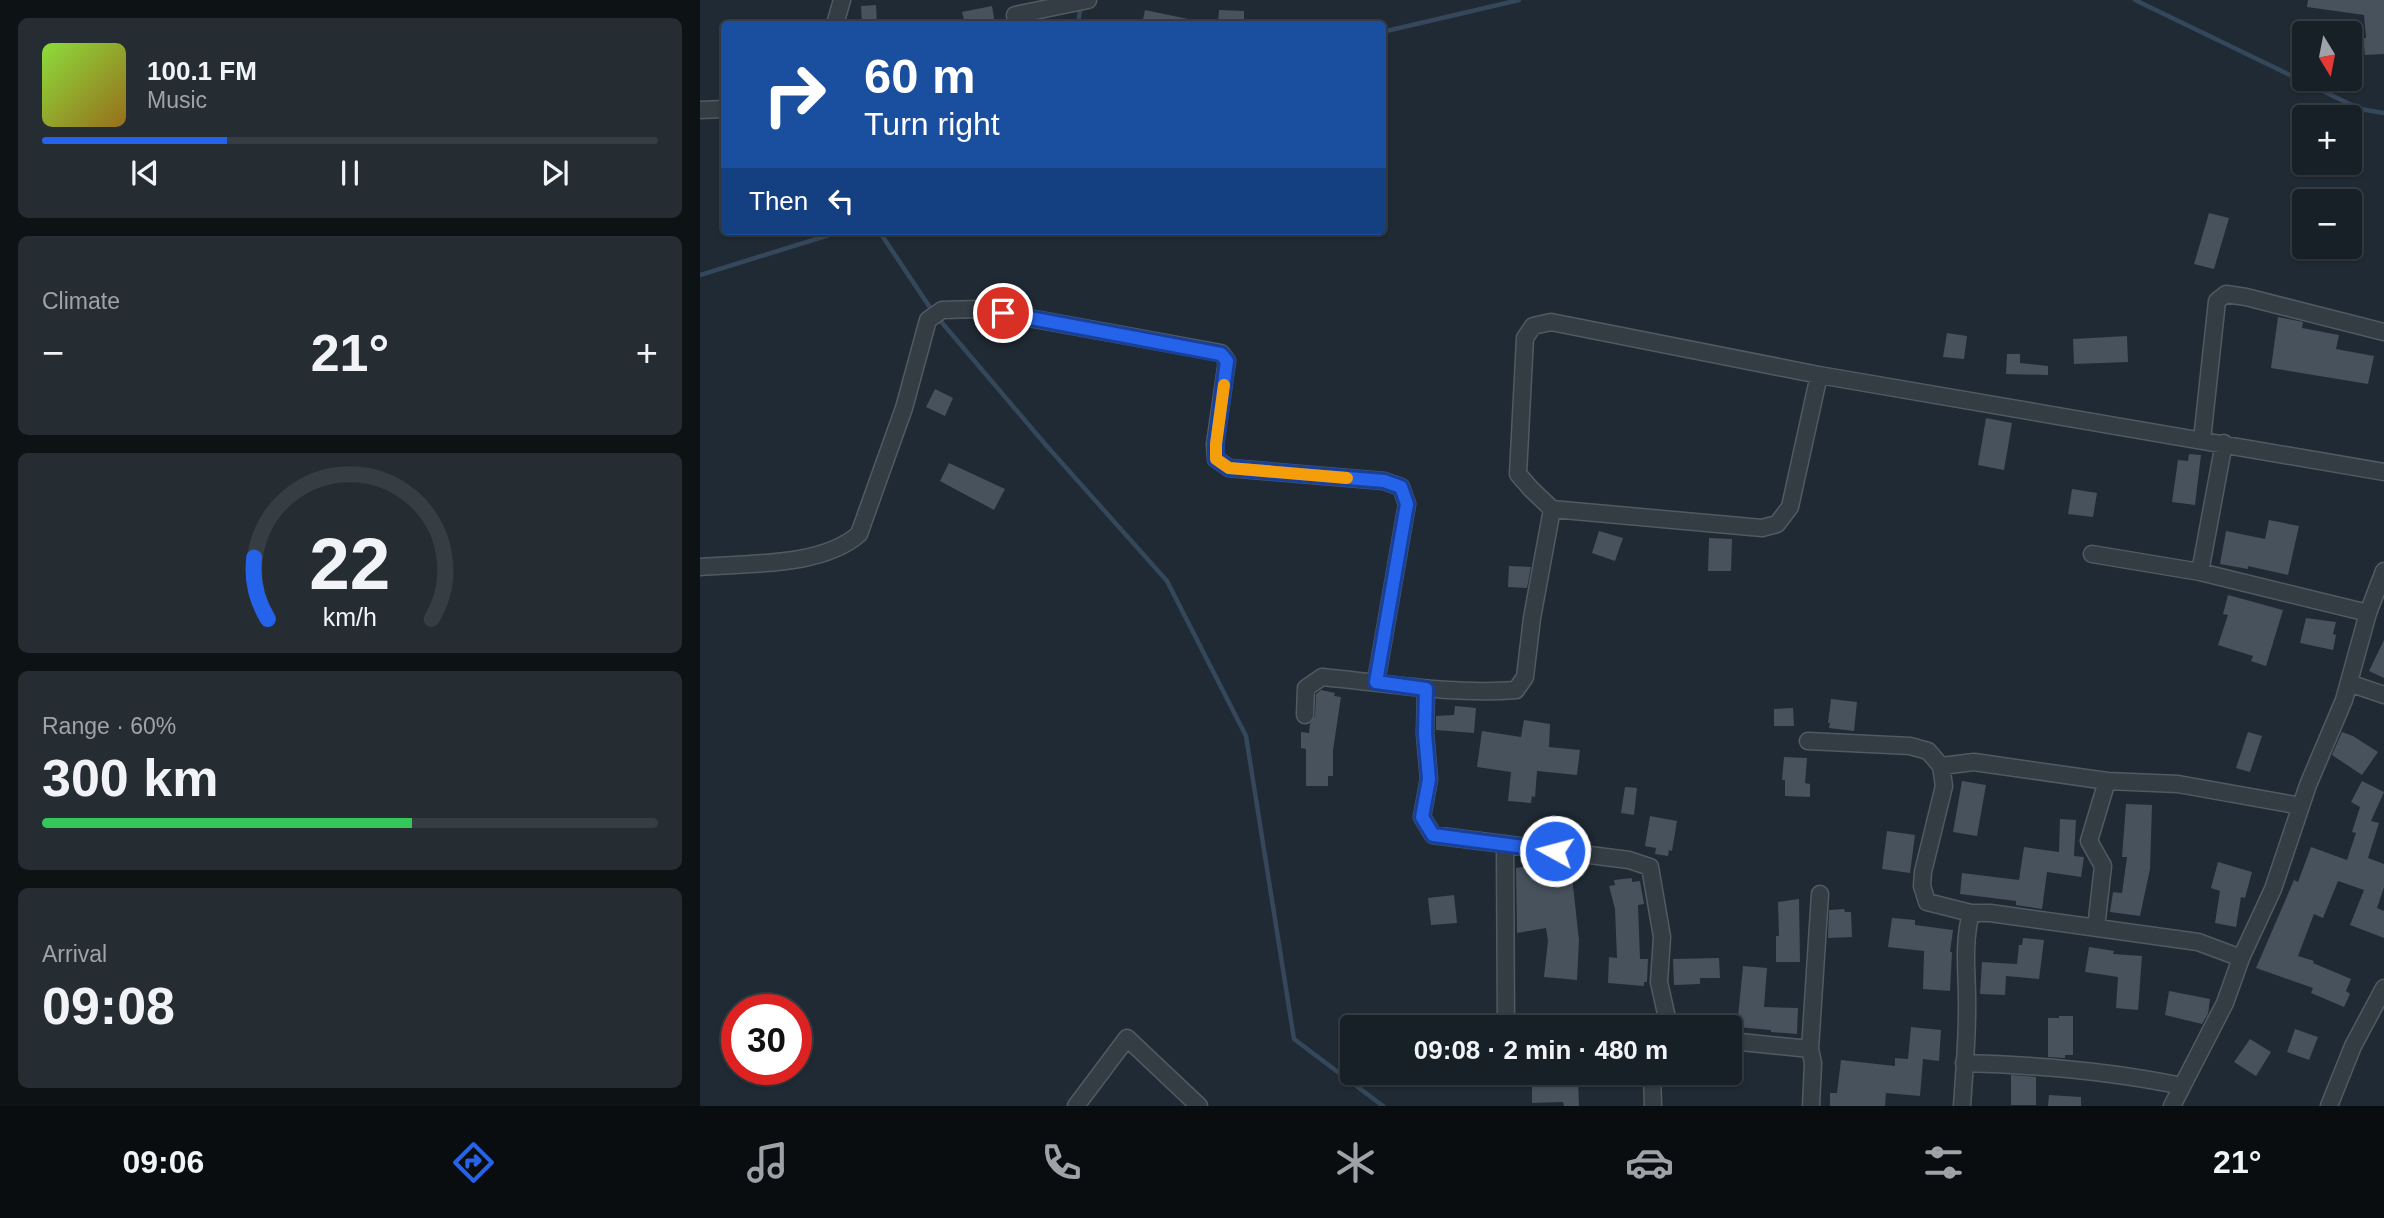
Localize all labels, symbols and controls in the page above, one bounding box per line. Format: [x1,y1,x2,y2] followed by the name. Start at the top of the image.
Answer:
[2292,21,2362,91] north arrow
[2292,21,2362,259] map controls
[749,49,840,140] icon: right
[864,49,976,103] text: 60 m
[147,56,257,86] text: 100.1 FM
[147,87,207,113] text: Music
[2292,105,2362,175] button: +
[864,106,1000,142] text: Turn right
[126,154,164,192] icon: previous
[331,154,369,192] icon: pause
[536,154,574,192] icon: next
[822,182,860,220] icon: left
[749,186,808,216] text: Then
[2292,189,2362,259] button: −
[973,283,1033,343] pin
[42,288,120,314] text: Climate
[984,294,1022,332] icon: arrive
[311,324,389,382] text: 21°
[42,332,64,374] text: −
[636,332,658,374] text: +
[310,523,390,604] text: 22
[323,603,377,631] text: km/h
[42,713,176,739] text: Range · 60%
[42,749,218,807] text: 300 km
[1518,814,1592,888] position arrow
[42,941,107,967] text: Arrival
[42,977,175,1035] text: 09:08
[721,994,812,1085] speed limit sign: 30
[1414,1035,1668,1065] text: 09:08 · 2 min · 480 m
[449,1138,498,1187] icon: directions
[743,1138,792,1187] icon: music
[1037,1138,1086,1187] icon: phone
[1331,1138,1380,1187] icon: climate
[1625,1138,1674,1187] icon: car
[1919,1138,1968,1187] icon: filters
[122,1144,204,1180] text: 09:06
[2213,1144,2262,1180] text: 21°

